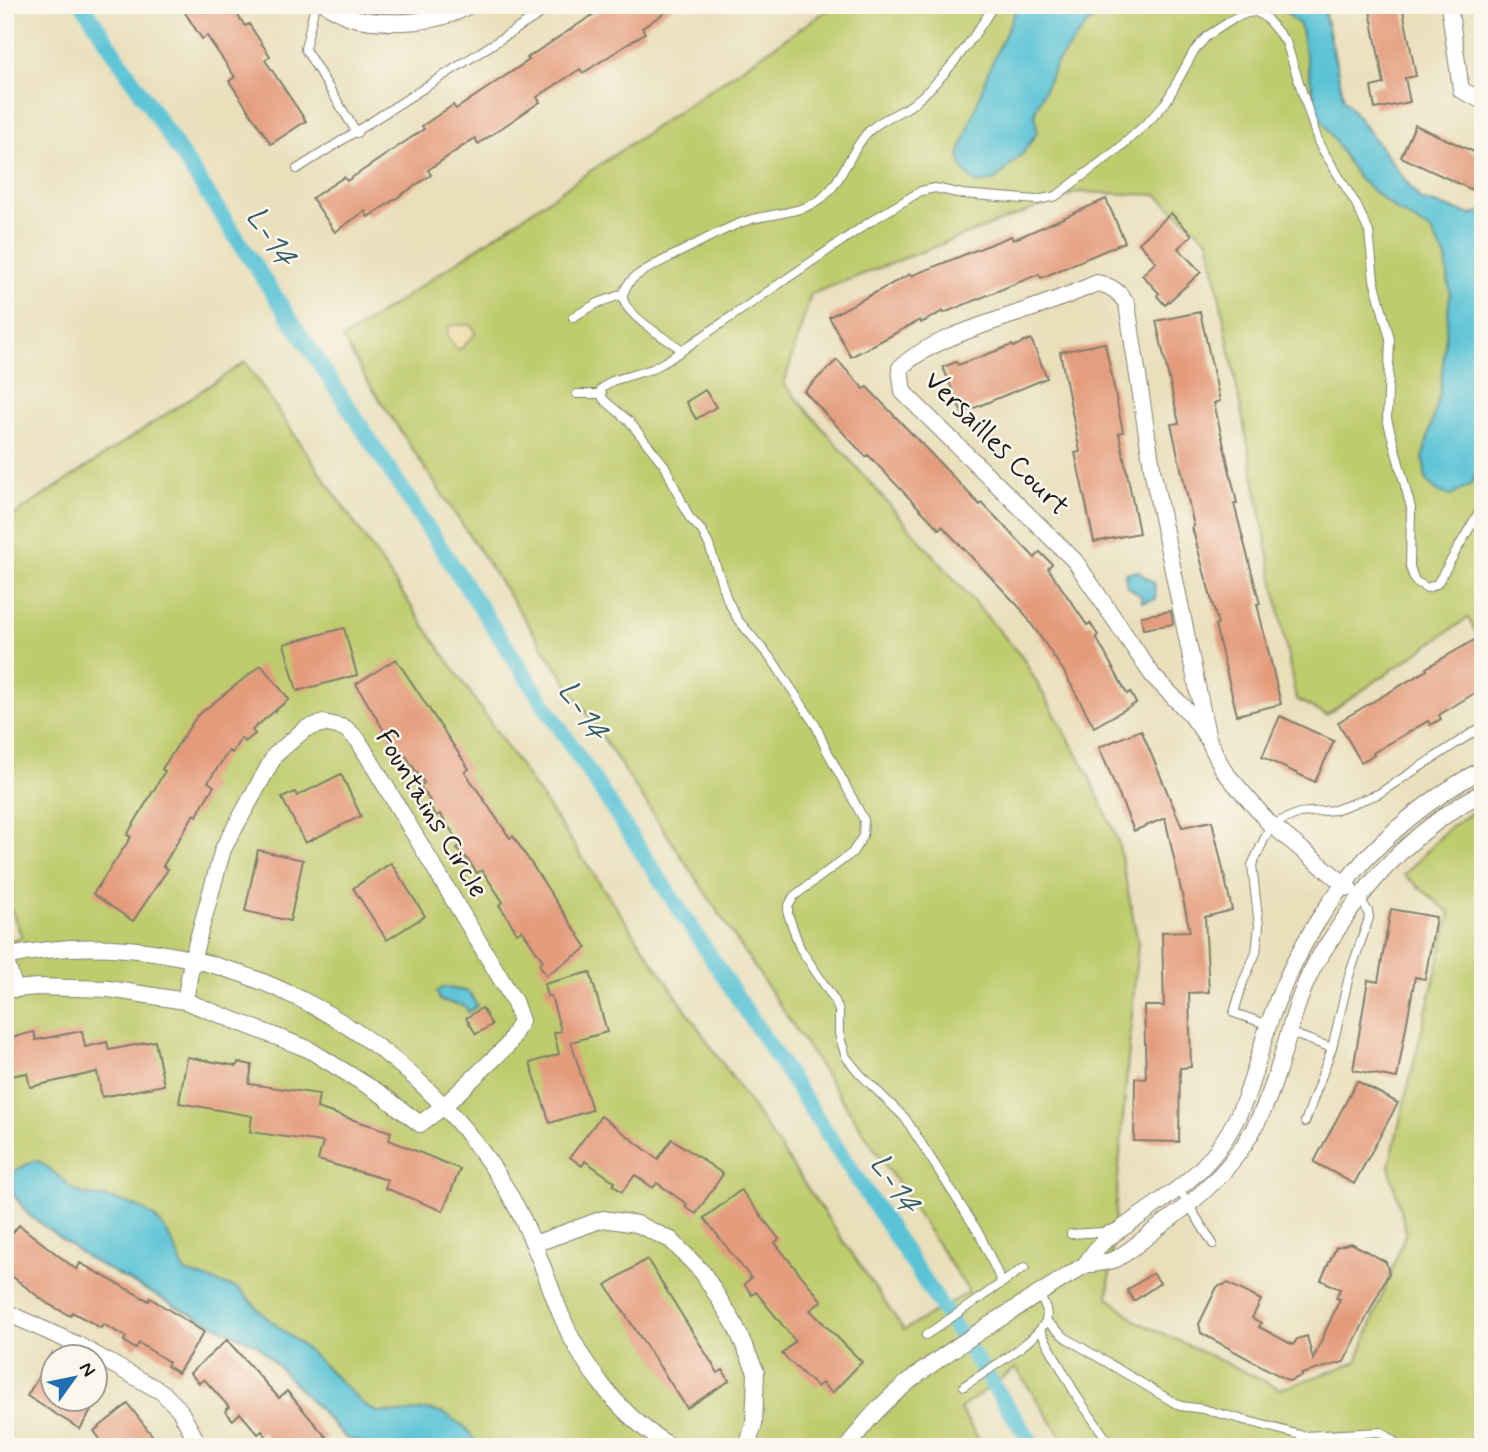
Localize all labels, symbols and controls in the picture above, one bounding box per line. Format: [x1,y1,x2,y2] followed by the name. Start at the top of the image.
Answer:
[236,200,305,276] water label: L-14
[915,363,1077,525] street label: Versailles Court
[548,674,617,750] water label: L-14
[366,723,496,905] street label: Fountains Circle
[860,1147,929,1223] water label: L-14
[38,1344,108,1414] north arrow
[73,1357,101,1382] text: N

